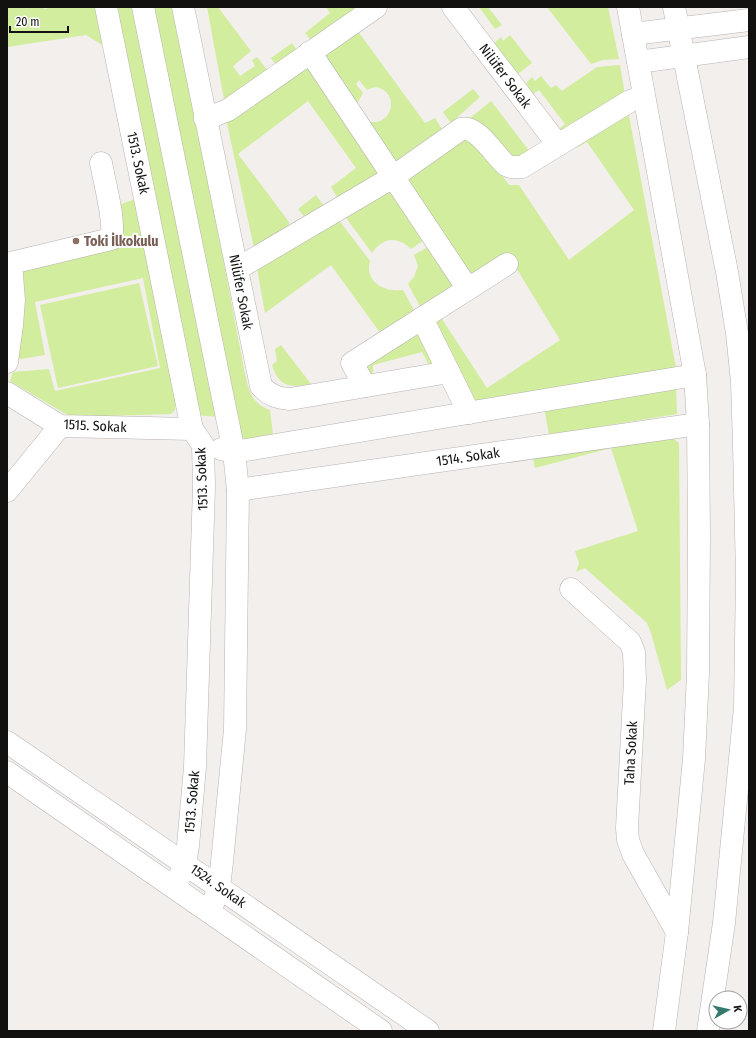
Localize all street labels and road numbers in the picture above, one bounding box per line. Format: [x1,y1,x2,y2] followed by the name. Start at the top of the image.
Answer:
[475,40,535,112] street label: Nilüfer Sokak
[123,130,153,196] street label: 1513. Sokak
[225,253,257,332] street label: Nilüfer Sokak
[63,416,128,436] street label: 1515. Sokak
[435,444,501,470] street label: 1514. Sokak
[192,447,212,511] street label: 1513. Sokak
[621,720,641,785] street label: Taha Sokak
[181,769,203,834] street label: 1513. Sokak
[187,860,250,912] street label: 1524. Sokak

